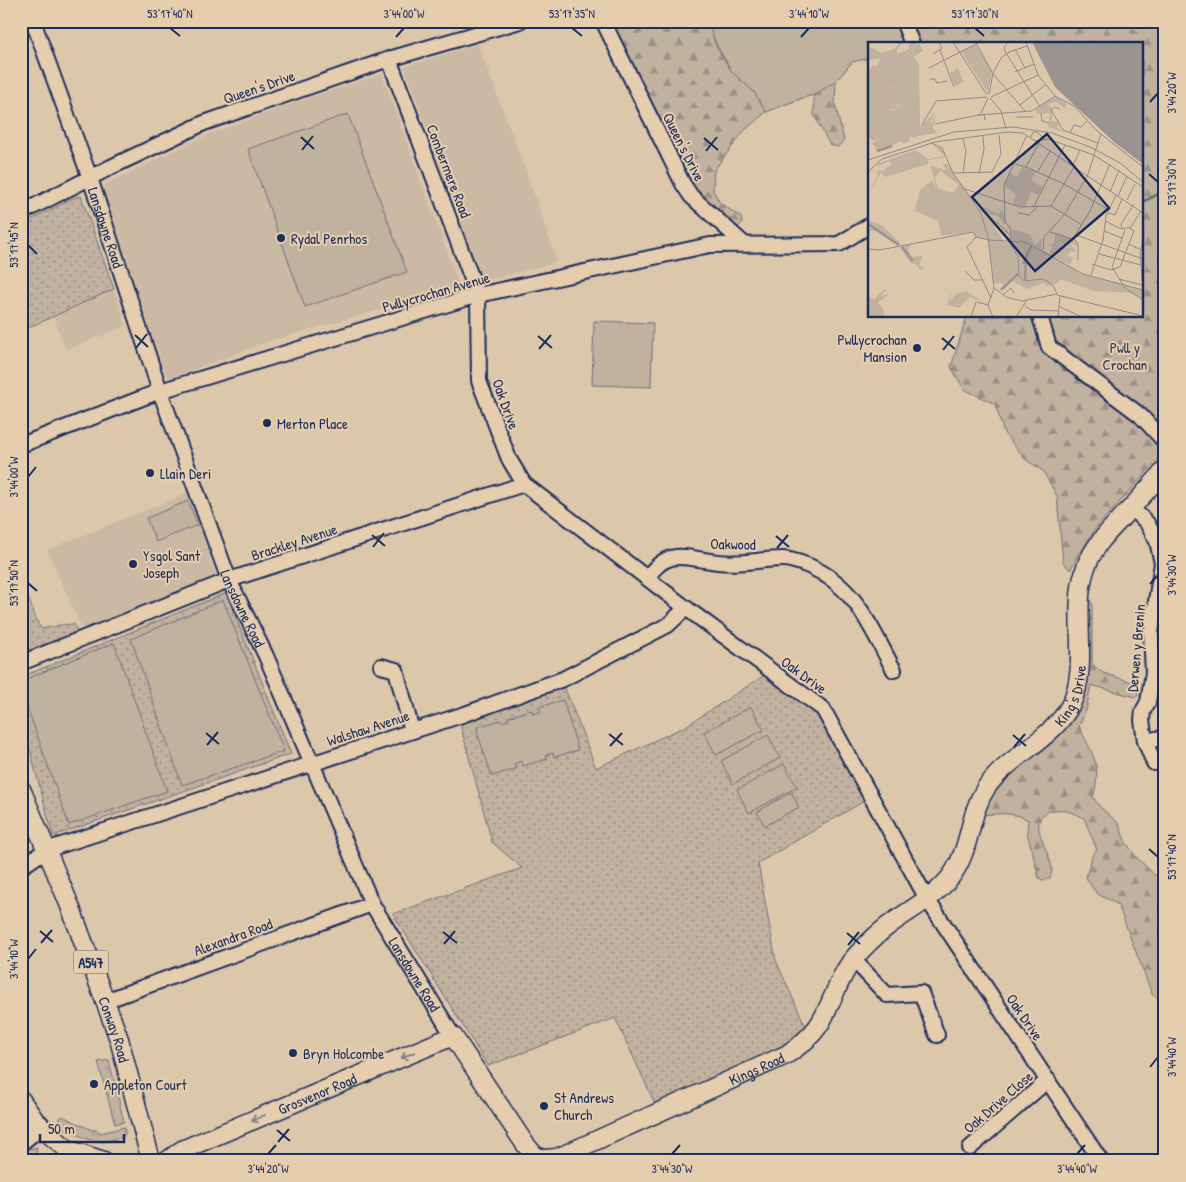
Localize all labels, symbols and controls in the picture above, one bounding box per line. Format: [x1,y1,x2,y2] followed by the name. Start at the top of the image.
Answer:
[147,5,193,22] text: 53°17'40"N
[384,5,425,22] text: 3°44'00"W
[549,5,595,22] text: 53°17'35"N
[789,5,830,22] text: 3°44'10"W
[952,5,998,22] text: 53°17'30"N
[868,42,1144,318] inset map
[220,65,298,109] street label: Queen's Drive
[1163,72,1180,114] text: 3°44'20"W
[658,109,710,185] street label: Queen's Drive
[422,121,476,221] street label: Combermere Road
[1163,159,1180,205] text: 53°17'30"N
[83,184,129,271] street label: Lansdowne Road
[5,222,22,268] text: 53°17'45"N
[291,228,367,249] place label: Rydal Penrhos
[275,232,287,244] marker: Rydal Penrhos
[380,267,492,317] street label: Pwllycrochan Avenue
[838,329,907,367] place label: Pwllycrochan Mansion
[1103,337,1148,375] park label: Pwll y Crochan
[911,342,923,354] marker: Pwllycrochan Mansion
[487,376,525,432] street label: Oak Drive
[277,413,348,434] place label: Merton Place
[261,417,273,429] marker: Merton Place
[5,456,22,497] text: 3°44'00"W
[160,463,211,484] place label: Llain Deri
[144,467,156,479] marker: Llain Deri
[248,518,340,566] street label: Brackley Avenue
[710,533,756,555] street label: Oakwood
[143,545,201,583] place label: Ysgol Sant Joseph
[1163,554,1180,595] text: 3°44'30"W
[127,558,139,570] marker: Ysgol Sant Joseph
[5,560,22,606] text: 53°17'50"N
[216,567,271,651] street label: Lansdowne Road
[1122,603,1150,693] street label: Derwen y Brenin
[777,651,831,699] street label: Oak Drive
[1049,665,1090,731] street label: King's Drive
[324,705,412,751] street label: Walshaw Avenue
[1163,834,1180,880] text: 53°17'40"N
[191,913,275,961] street label: Alexandra Road
[384,933,446,1015] street label: Lansdowne Road
[5,938,22,979] text: 3°44'10"W
[74,950,108,974] road number: A547
[1002,990,1048,1044] street label: Oak Drive
[94,993,135,1065] street label: Conway Road
[1163,1036,1180,1077] text: 3°44'40"W
[303,1043,384,1064] place label: Bryn Holcombe
[287,1047,299,1059] marker: Bryn Holcombe
[725,1047,787,1090] street label: Kings Road
[401,1051,416,1061] one-way arrow
[959,1066,1037,1138] street label: Oak Drive Close
[274,1067,360,1119] street label: Grosvenor Road
[104,1074,188,1095] place label: Appleton Court
[88,1078,100,1090] marker: Appleton Court
[554,1087,614,1125] place label: St Andrews Church
[538,1100,550,1112] marker: St Andrews Church
[40,1112,124,1144] scale bar
[251,1114,266,1124] one-way arrow
[48,1118,75,1139] text: 50 m
[247,1160,289,1177] text: 3°44'20"W
[652,1160,693,1177] text: 3°44'30"W
[1057,1160,1098,1177] text: 3°44'40"W

